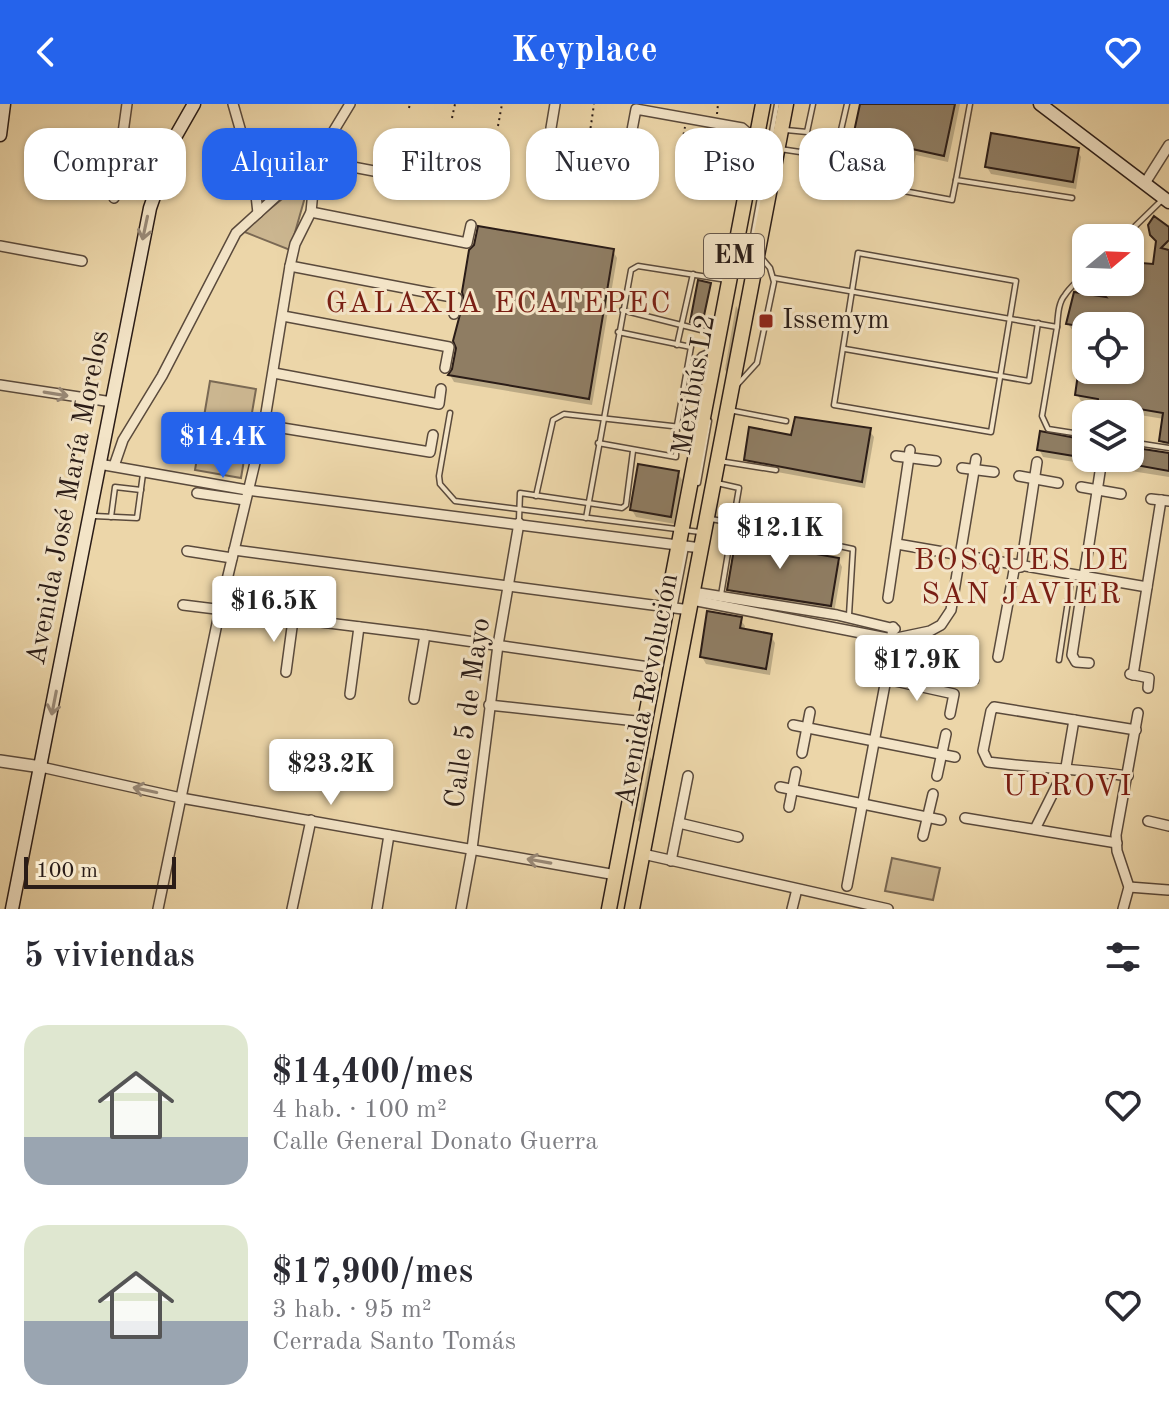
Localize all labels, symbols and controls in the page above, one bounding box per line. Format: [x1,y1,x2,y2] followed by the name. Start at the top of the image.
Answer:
[24,30,68,74] icon: back
[1101,30,1145,74] icon: heart
[511,34,658,70] text: Keyplace
[24,128,186,200] chip: Comprar
[202,128,357,200] chip: Alquilar
[373,128,510,200] chip: Filtros
[526,128,659,200] chip: Nuevo
[675,128,783,200] chip: Piso
[799,128,914,200] chip: Casa
[137,215,152,240] one-way arrow
[1072,224,1144,296] north arrow
[1072,224,1144,472] map controls
[704,234,764,278] road number: EM
[325,289,673,319] district label: GALAXIA ECATEPEC
[782,307,890,335] place label: Issemym
[669,312,721,458] street label: Mexibús L2
[757,312,775,330] marker: Issemym
[1072,312,1144,384] button: locate
[23,328,115,668] street label: Avenida José María Morelos
[43,387,68,402] one-way arrow
[1072,400,1144,472] button: layers
[158,412,288,480] pin: $14.4K
[179,425,267,451] text: $14.4K
[715,503,845,571] pin: $12.1K
[736,516,824,542] text: $12.1K
[914,546,1130,610] district label: BOSQUES DE SAN JAVIER
[612,571,684,809] street label: Avenida Revolución
[209,576,339,644] pin: $16.5K
[230,589,318,615] text: $16.5K
[442,616,496,810] street label: Calle 5 de Mayo
[852,635,982,703] pin: $17.9K
[873,648,961,674] text: $17.9K
[45,690,60,715] one-way arrow
[266,739,396,807] pin: $23.2K
[287,752,375,778] text: $23.2K
[1003,772,1133,802] district label: UPROVI
[133,782,159,797] one-way arrow
[24,853,176,889] scale bar
[527,853,552,868] one-way arrow
[36,860,98,882] text: 100 m
[1101,935,1145,979] icon: filters
[24,940,195,974] text: 5 viviendas
[272,1056,473,1090] text: $14,400/mes
[88,1057,184,1153] icon: home
[1101,1083,1145,1127] icon: heart
[272,1097,447,1123] text: 4 hab. · 100 m²
[272,1129,598,1155] text: Calle General Donato Guerra
[272,1256,473,1290] text: $17,900/mes
[88,1257,184,1353] icon: home
[1101,1283,1145,1327] icon: heart
[272,1297,432,1323] text: 3 hab. · 95 m²
[272,1329,516,1355] text: Cerrada Santo Tomás

